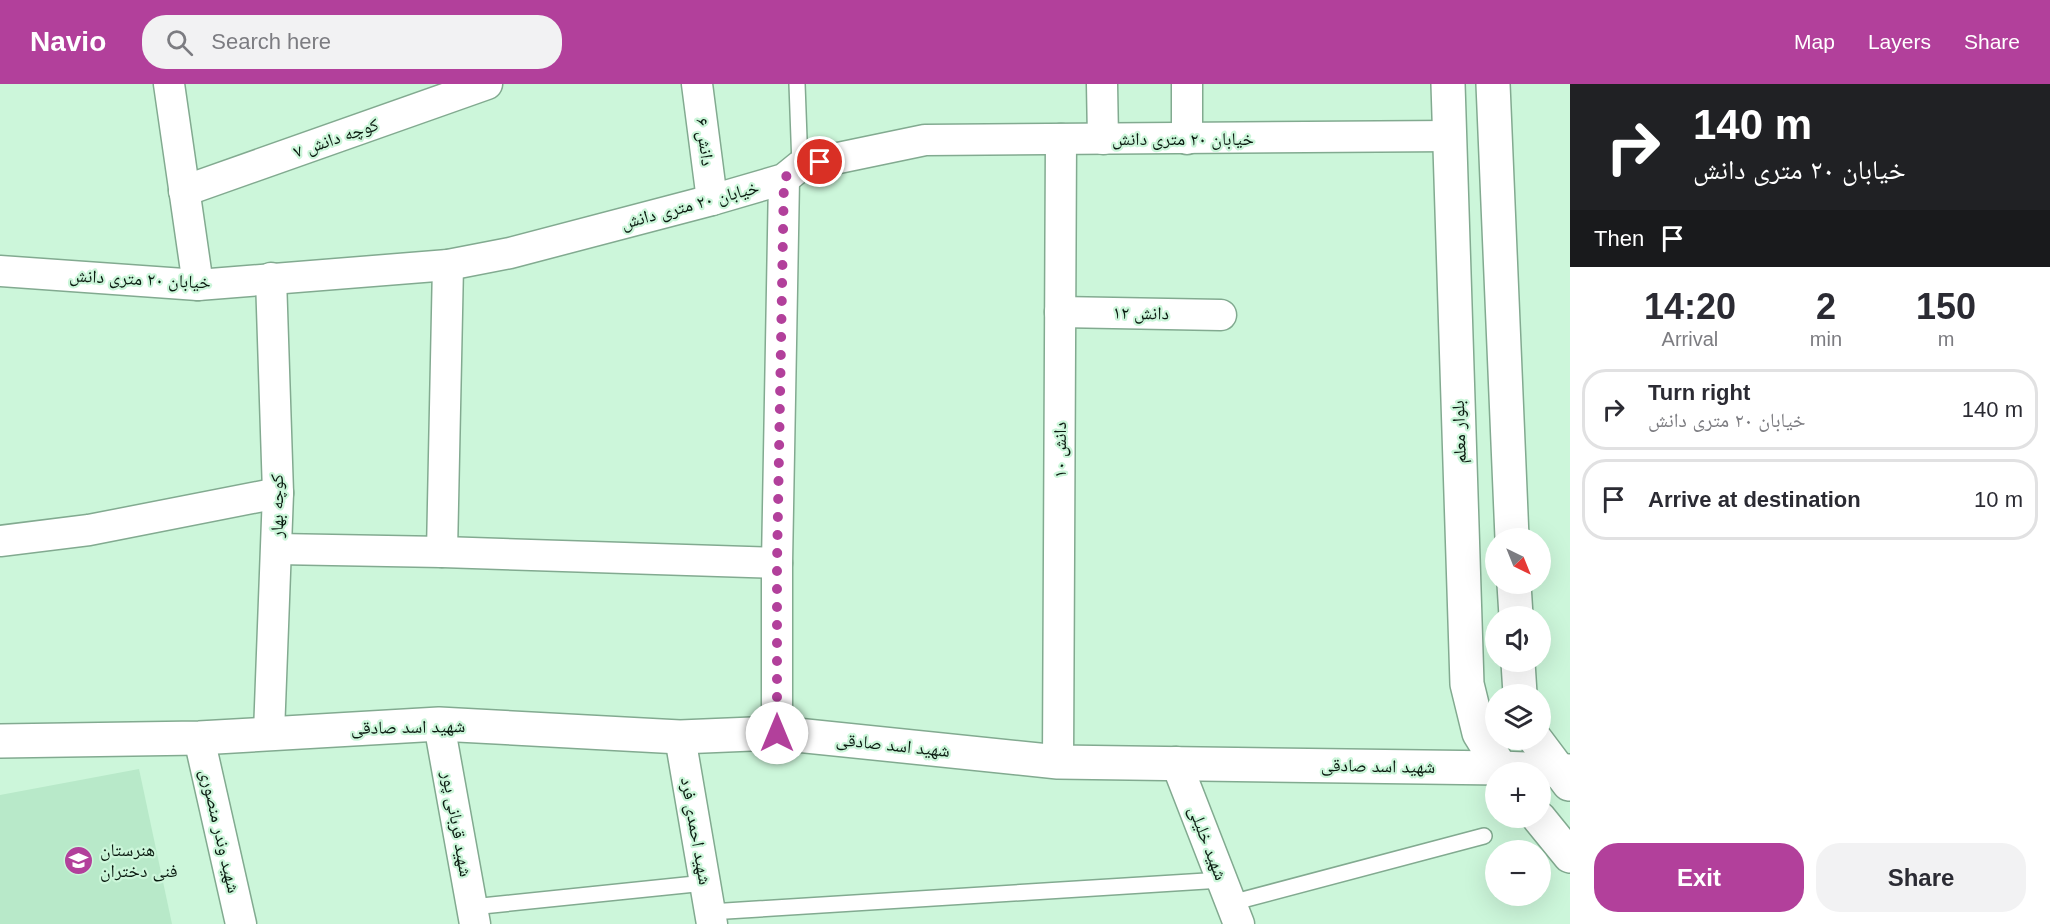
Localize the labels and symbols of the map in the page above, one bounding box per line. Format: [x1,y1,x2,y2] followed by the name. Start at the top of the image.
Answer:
[291,114,382,163] street label: کوچه دانش ۷
[691,117,718,167] street label: دانش ۶
[1112,129,1254,150] street label: خیابان ۲۰ متری دانش
[794,136,845,187] pin
[619,177,761,234] street label: خیابان ۲۰ متری دانش
[69,265,211,294] street label: خیابان ۲۰ متری دانش
[1113,303,1169,324] street label: دانش ۱۲
[1448,400,1472,464] street label: بلوار معلم
[1050,422,1071,478] street label: دانش ۱۰
[267,474,288,539] street label: کوچه بهار
[1485,528,1551,594] north arrow
[745,701,809,765] position arrow
[351,716,465,739] street label: شهید اسد صادقی
[835,729,951,762] street label: شهید اسد صادقی
[1321,755,1435,778] street label: شهید اسد صادقی
[195,767,244,895] street label: شهید وندر منصوری
[437,769,476,879] street label: شهید قربانی پور
[676,776,715,886] street label: شهید احمدی فرد
[1184,803,1231,883] street label: شهید خلیلی
[100,840,178,882] place label: هنرستان فنی دختران
[63,844,95,876] school or university icon: هنرستان فنی دختران

